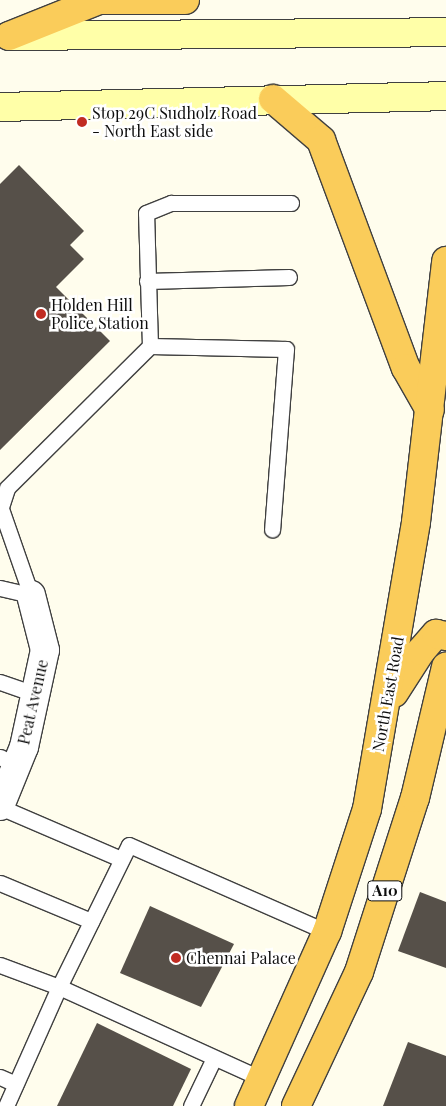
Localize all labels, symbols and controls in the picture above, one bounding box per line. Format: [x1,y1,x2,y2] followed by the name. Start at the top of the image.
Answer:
[92,103,257,141] place label: Stop 29C Sudholz Road - North East side
[76,116,88,128] marker: Stop 29C Sudholz Road - North East side
[51,295,149,333] place label: Holden Hill Police Station
[35,308,47,320] marker: Holden Hill Police Station
[368,635,408,753] street label: North East Road
[14,657,52,747] street label: Peat Avenue
[366,878,404,904] road number: A10
[186,948,296,968] place label: Chennai Palace
[170,952,182,964] marker: Chennai Palace

